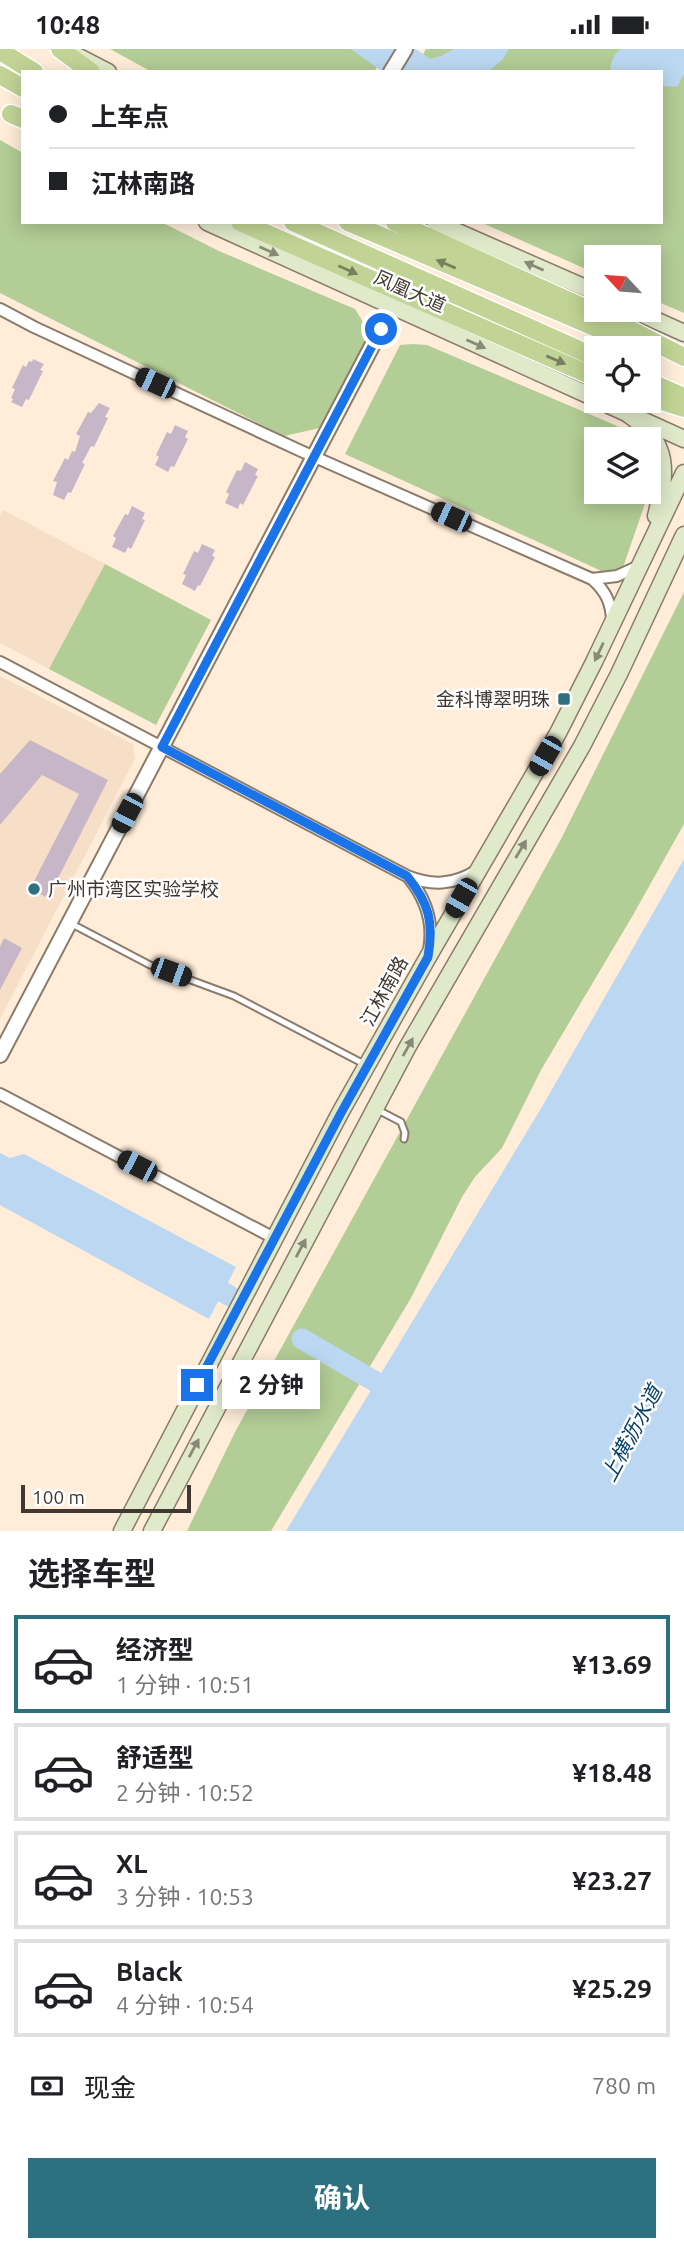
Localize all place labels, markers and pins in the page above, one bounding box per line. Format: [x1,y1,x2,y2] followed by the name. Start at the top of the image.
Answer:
[436,688,550,710] place label: 金科博翠明珠
[556,691,572,707] marker: 金科博翠明珠
[48,878,219,900] place label: 广州市湾区实验学校
[26,881,42,897] marker: 广州市湾区实验学校

